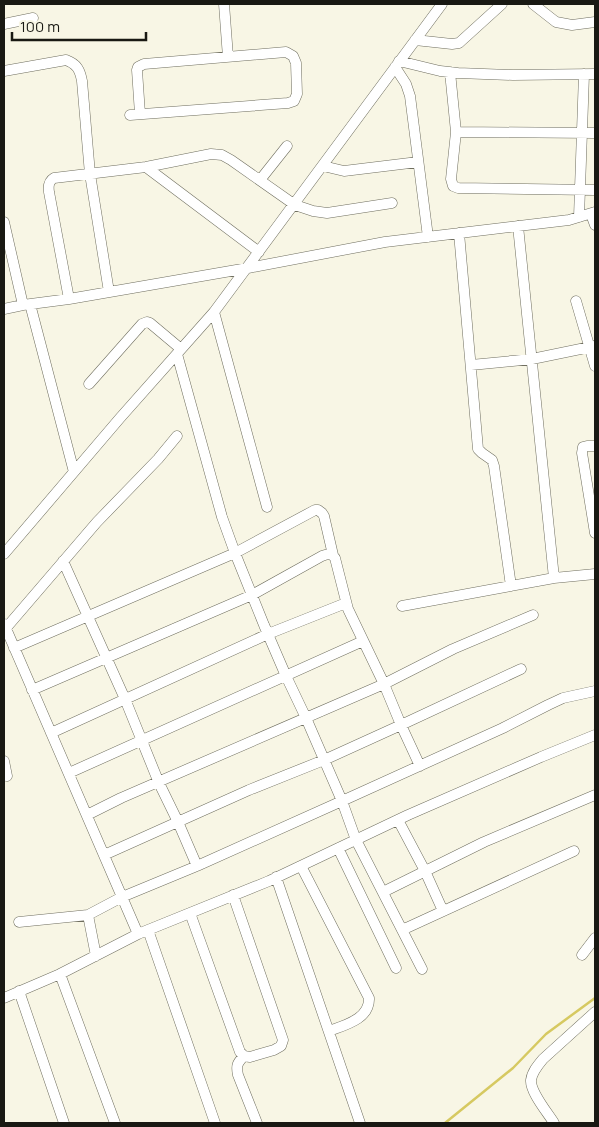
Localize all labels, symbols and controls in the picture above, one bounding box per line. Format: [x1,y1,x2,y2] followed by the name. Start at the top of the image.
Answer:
[12,10,146,42] scale bar
[20,16,60,37] text: 100 m

